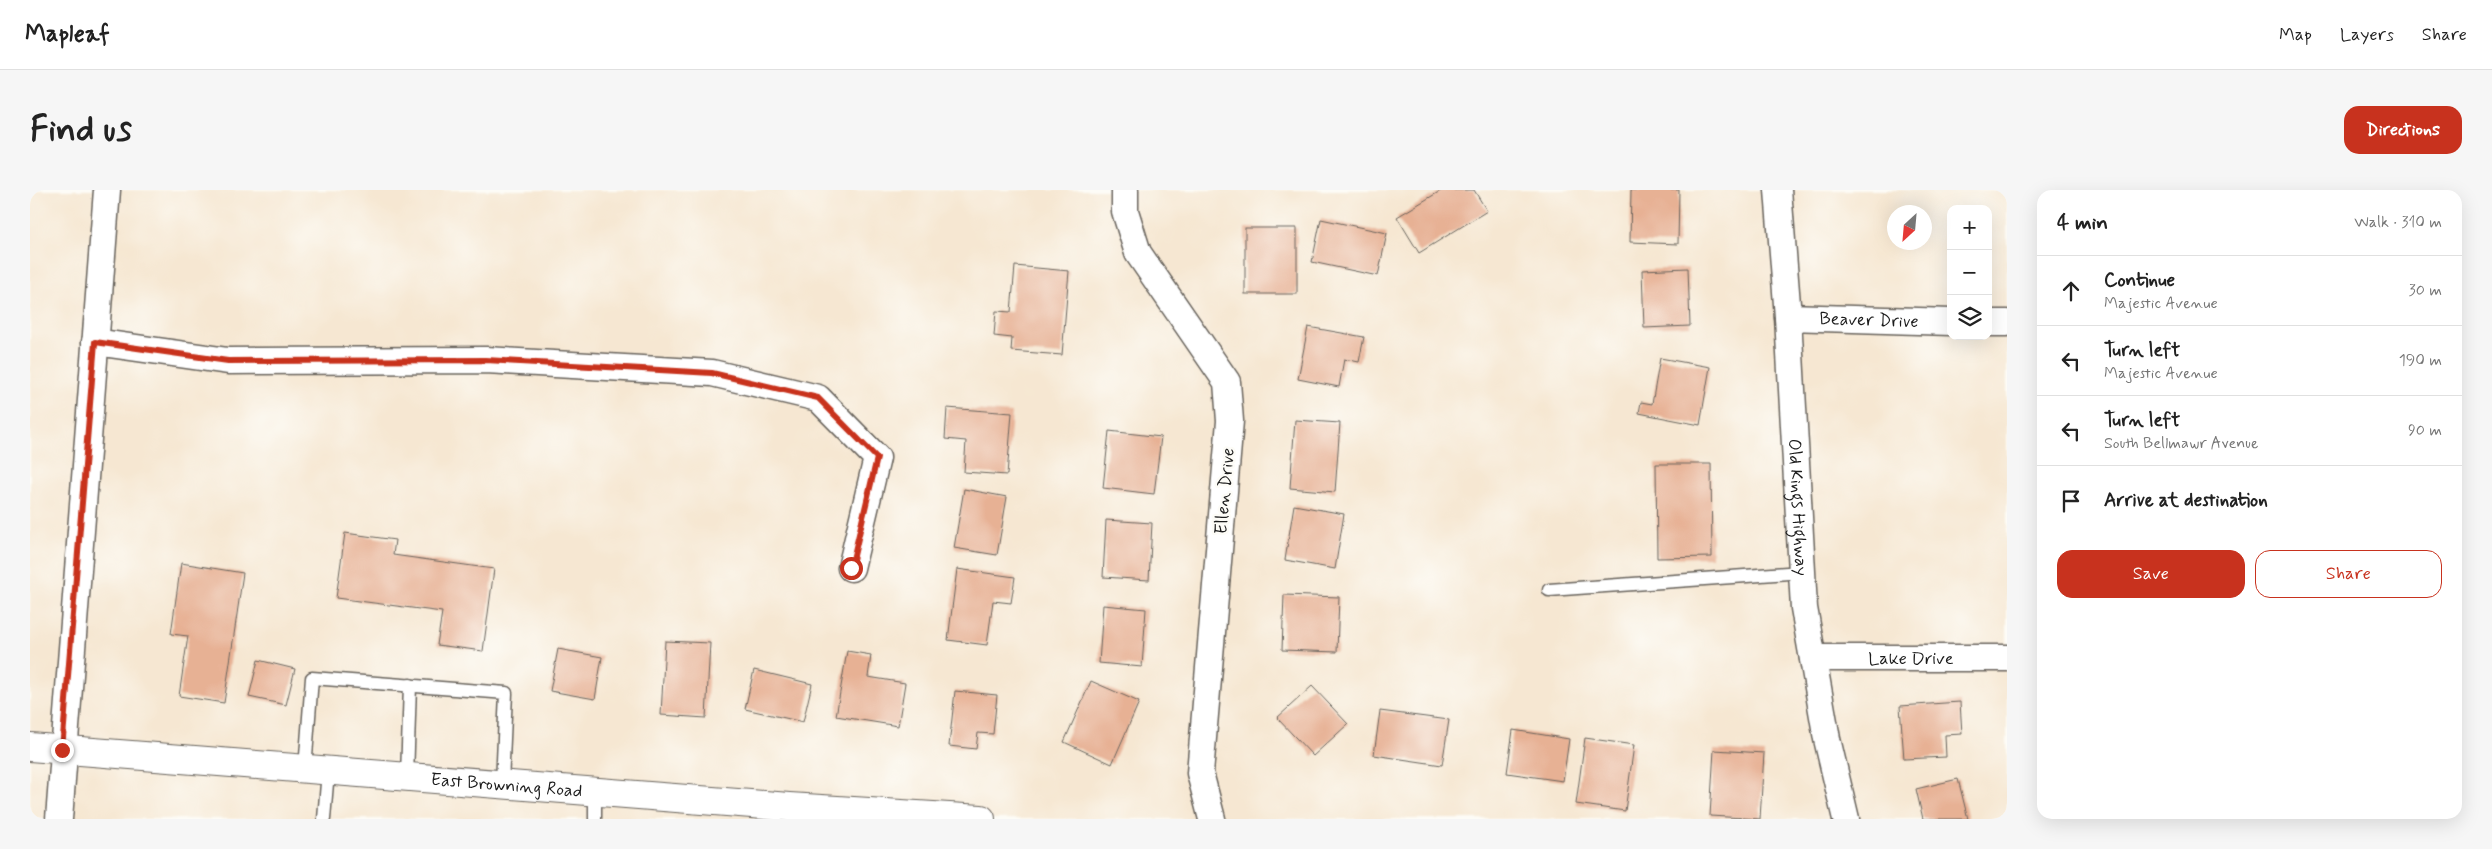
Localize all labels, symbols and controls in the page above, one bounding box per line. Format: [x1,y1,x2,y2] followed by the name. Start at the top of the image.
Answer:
[25,19,110,50] text: Mapleaf
[2279,23,2312,47] text: Map
[2340,23,2394,47] text: Layers
[2422,23,2467,47] text: Share
[2344,106,2462,154] button: Directions
[30,107,132,153] text: Find us
[1887,205,1932,250] north arrow
[1947,205,1992,340] map controls
[1947,205,1992,250] button: +
[2057,209,2108,237] text: 4 min
[2354,212,2442,233] text: Walk · 310 m
[1947,250,1992,295] button: −
[2104,268,2175,293] text: Continue
[2057,277,2085,305] icon: ahead
[2409,280,2442,301] text: 30 m
[2104,293,2218,314] text: Majestic Avenue
[1947,295,1992,340] button: layers
[1819,307,1919,334] street label: Beaver Drive
[2104,338,2180,363] text: Turn left
[2057,347,2085,375] icon: left
[2399,350,2442,371] text: 190 m
[2104,363,2218,384] text: Majestic Avenue
[2104,408,2180,433] text: Turn left
[2057,417,2085,445] icon: left
[2408,420,2442,441] text: 90 m
[2104,433,2258,454] text: South Bellmawr Avenue
[1782,438,1813,577] street label: Old Kings Highway
[1209,447,1241,535] street label: Ellen Drive
[2057,487,2085,515] icon: arrive
[2104,488,2268,513] text: Arrive at destination
[2057,550,2245,598] button: Save
[2255,550,2442,598] button: Share
[840,557,863,580] route start
[1868,647,1954,671] street label: Lake Drive
[51,739,74,762] route end
[430,768,583,804] street label: East Browning Road

